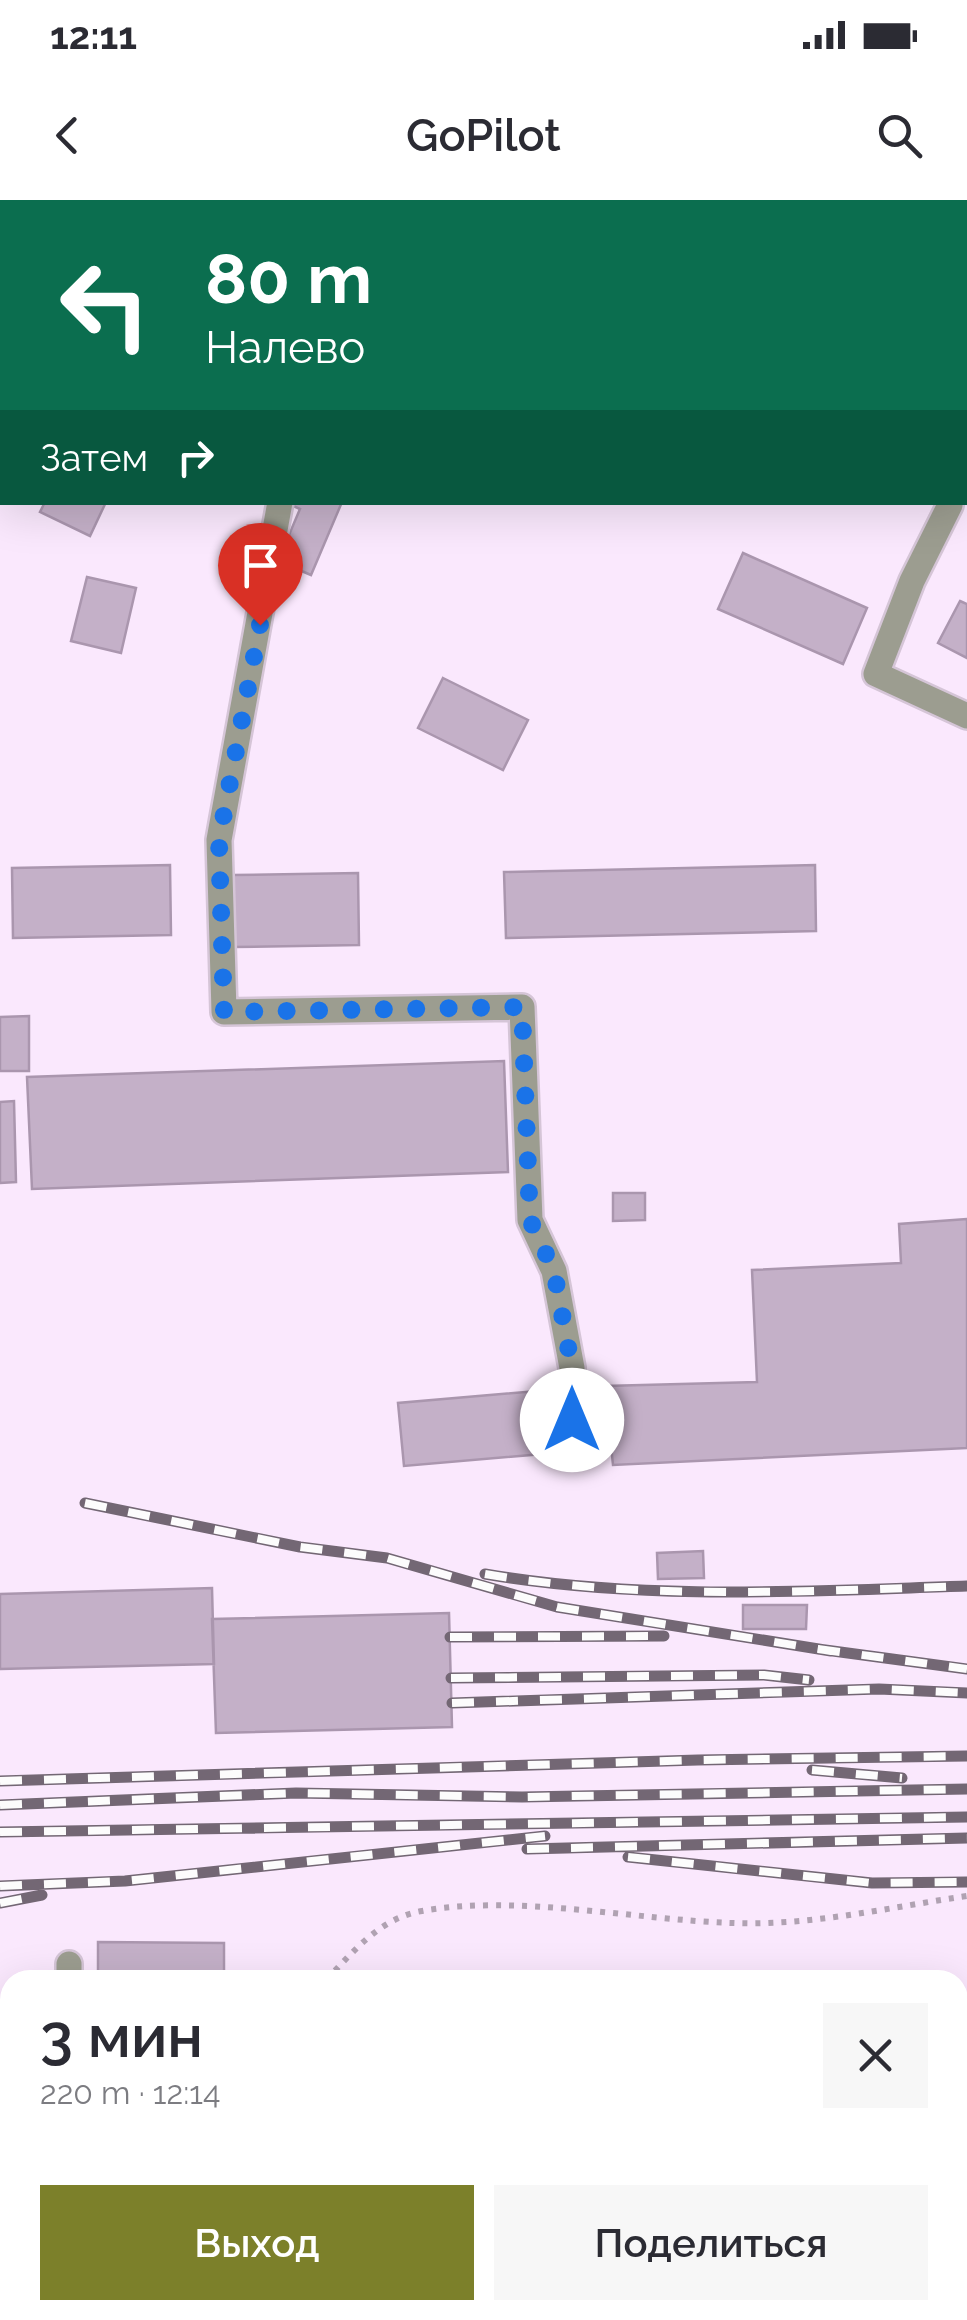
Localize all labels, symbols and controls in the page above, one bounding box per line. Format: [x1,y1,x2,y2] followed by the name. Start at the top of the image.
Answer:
[50,13,137,58] text: 12:11
[40,108,95,163] icon: back
[872,108,927,163] icon: search
[406,109,561,162] text: GoPilot
[205,237,372,319] text: 80 m
[40,240,170,370] icon: left
[205,321,365,374] text: Налево
[168,430,223,485] icon: right
[40,435,148,480] text: Затем
[218,523,303,626] pin
[233,538,288,593] icon: arrive
[520,1368,624,1472] position arrow
[40,2001,203,2071] text: 3 мин
[823,2003,928,2108] button: close
[40,2074,220,2111] text: 220 m · 12:14
[40,2185,474,2300] button: Выход
[494,2185,928,2300] button: Поделиться

